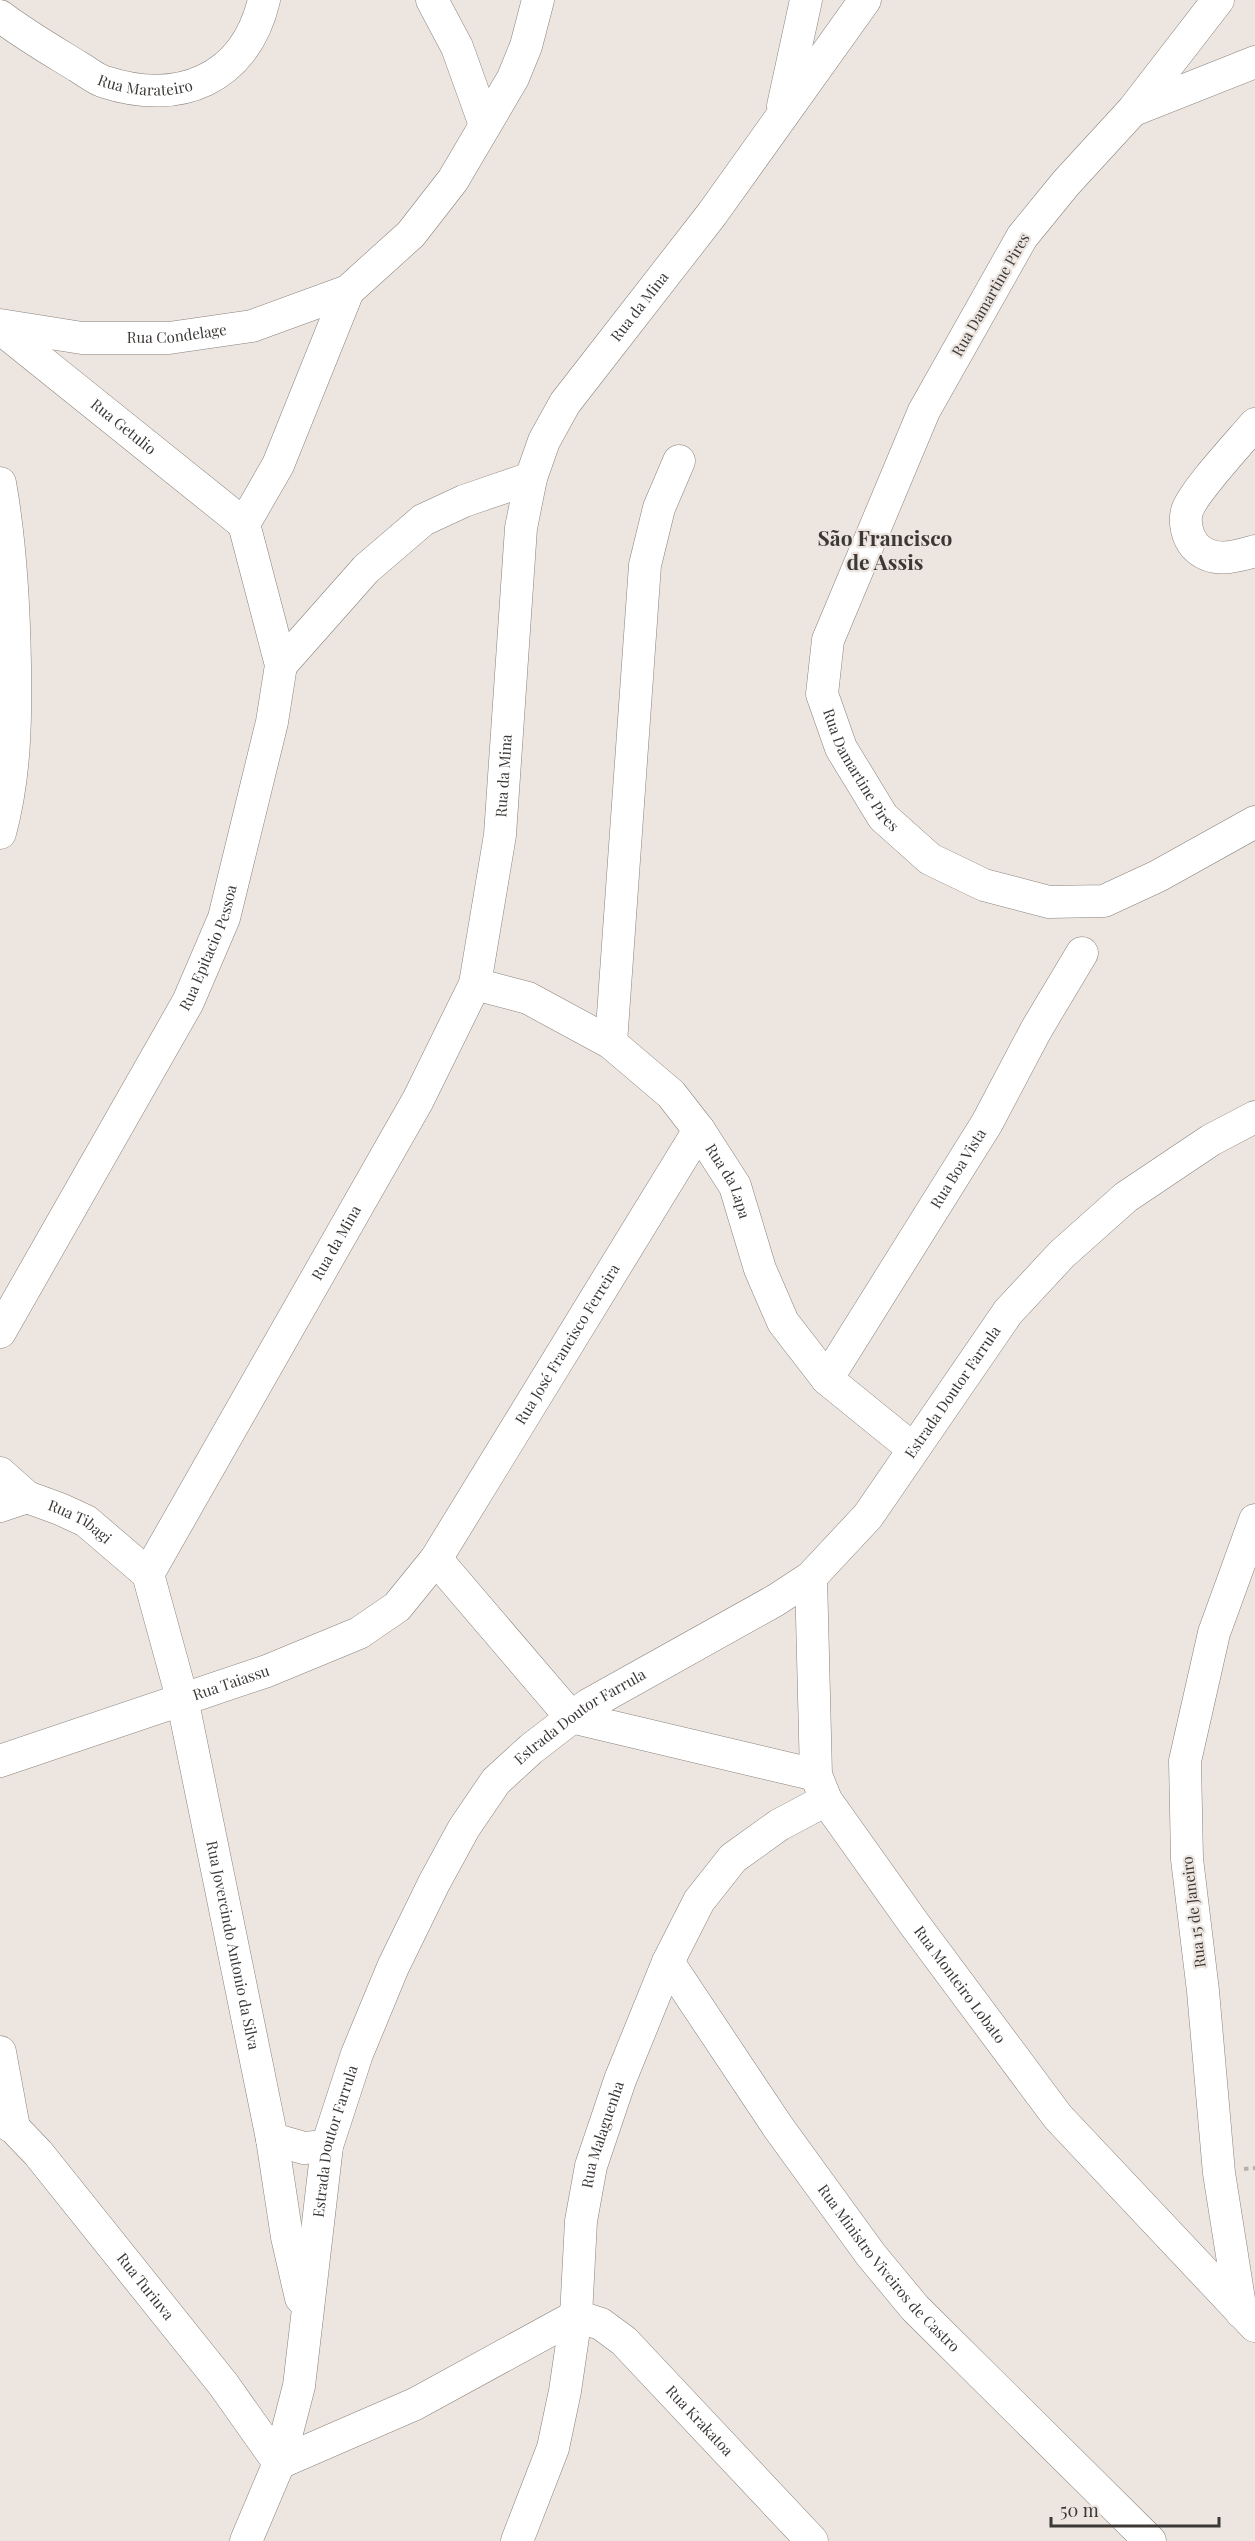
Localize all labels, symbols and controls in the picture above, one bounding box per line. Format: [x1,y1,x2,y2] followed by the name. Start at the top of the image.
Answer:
[95,69,195,100] street label: Rua Marateiro
[947,229,1034,360] street label: Rua Damartine Pires
[606,267,673,345] street label: Rua da Mina
[127,319,228,347] street label: Rua Condelage
[87,394,161,459] street label: Rua Getulio
[818,523,953,575] district label: São Francisco de Assis
[819,706,903,835] street label: Rua Damartine Pires
[490,733,516,818] street label: Rua da Mina
[174,882,241,1014] street label: Rua Epitacio Pessoa
[925,1124,990,1212] street label: Rua Boa Vista
[701,1140,755,1221] street label: Rua da Lapa
[306,1201,365,1284] street label: Rua da Mina
[510,1259,624,1428] street label: Rua José Francisco Ferreira
[900,1321,1005,1462] street label: Estrada Doutor Farrula
[46,1495,117,1548] street label: Rua Tibagi
[190,1660,272,1704] street label: Rua Taiassu
[509,1663,650,1769] street label: Estrada Doutor Farrula
[202,1839,265,2052] street label: Rua Jovercindo Antonio da Silva
[1176,1855,1210,1969] street label: Rua 15 de Janeiro
[910,1921,1011,2047] street label: Rua Monteiro Lobato
[308,2062,362,2219] street label: Estrada Doutor Farrula
[576,2078,628,2190] street label: Rua Malaguenha
[814,2180,965,2356] street label: Rua Ministro Viveiros de Castro
[113,2248,179,2324] street label: Rua Turiuva
[662,2381,738,2460] street label: Rua Krakatoa
[1051,2490,1219,2528] scale bar
[1060,2498,1099,2522] text: 50 m

